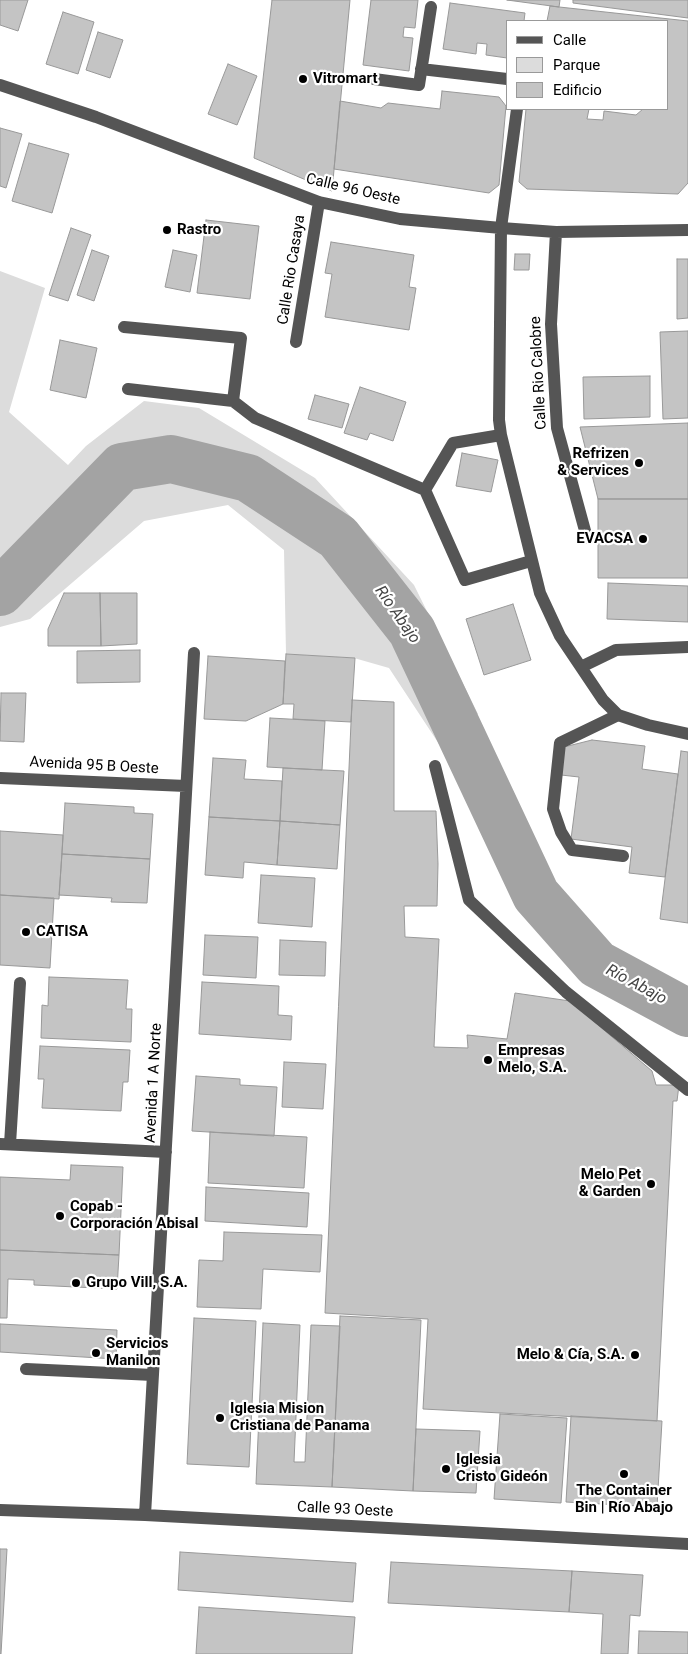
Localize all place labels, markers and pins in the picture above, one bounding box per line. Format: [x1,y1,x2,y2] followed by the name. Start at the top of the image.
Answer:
[313,70,378,88] place label: Vitromart
[297,73,309,85] marker: Vitromart
[177,221,221,239] place label: Rastro
[161,224,173,236] marker: Rastro
[557,445,629,480] place label: Refrizen & Services
[633,457,645,469] marker: Refrizen & Services
[576,530,633,548] place label: EVACSA
[637,533,649,545] marker: EVACSA
[36,923,88,941] place label: CATISA
[20,926,32,938] marker: CATISA
[498,1042,567,1077] place label: Empresas Melo, S.A.
[482,1054,494,1066] marker: Empresas Melo, S.A.
[579,1166,641,1201] place label: Melo Pet & Garden
[645,1178,657,1190] marker: Melo Pet & Garden
[70,1198,199,1233] place label: Copab - Corporación Abisal
[54,1210,66,1222] marker: Copab - Corporación Abisal
[86,1274,188,1292] place label: Grupo Vill, S.A.
[70,1277,82,1289] marker: Grupo Vill, S.A.
[106,1335,168,1370] place label: Servicios Manilon
[517,1346,625,1364] place label: Melo & Cía, S.A.
[90,1347,102,1359] marker: Servicios Manilon
[629,1349,641,1361] marker: Melo & Cía, S.A.
[230,1400,370,1435] place label: Iglesia Mision Cristiana de Panama
[214,1412,226,1424] marker: Iglesia Mision Cristiana de Panama
[456,1451,548,1486] place label: Iglesia Cristo Gideón
[440,1463,452,1475] marker: Iglesia Cristo Gideón
[618,1468,630,1480] marker: The Container Bin | Río Abajo
[575,1482,673,1517] place label: The Container Bin | Río Abajo

